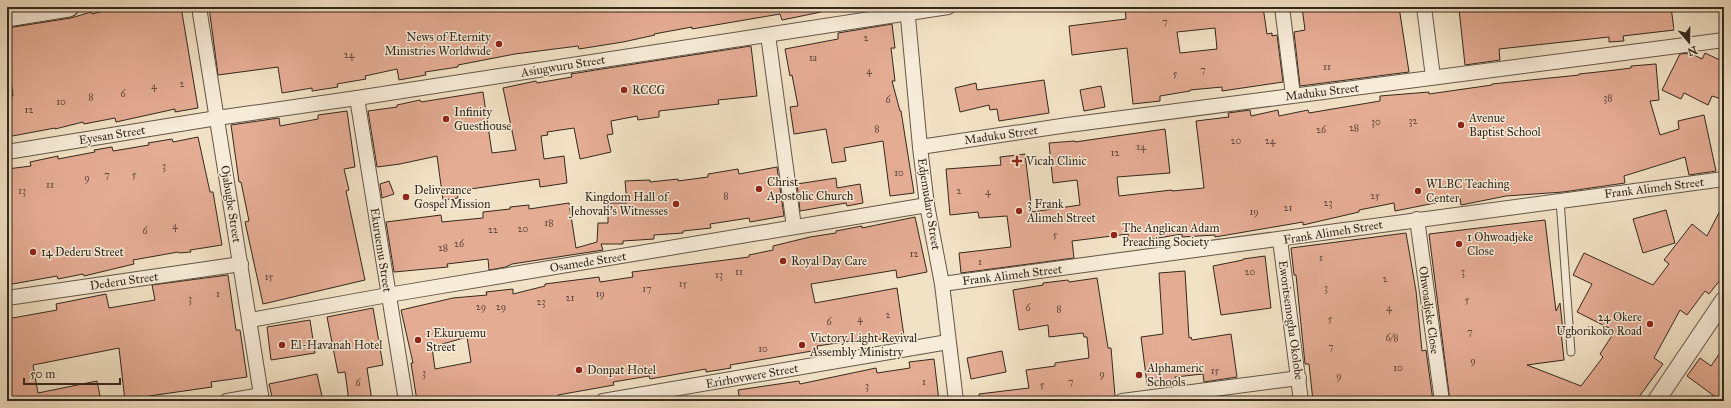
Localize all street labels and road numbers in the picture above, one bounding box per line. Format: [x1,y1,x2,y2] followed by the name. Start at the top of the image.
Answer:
[519,52,607,81] street label: Asiugwuru Street
[1284,80,1360,103] street label: Maduku Street
[78,123,147,147] street label: Eyesan Street
[963,123,1039,147] street label: Maduku Street
[915,157,943,252] street label: Edjemudaro Street
[217,164,244,245] street label: Ojabugbe Street
[1603,175,1705,201] street label: Frank Alimeh Street
[367,207,395,294] street label: Ekuruemu Street
[1282,217,1384,247] street label: Frank Alimeh Street
[549,249,628,275] street label: Osamede Street
[1275,259,1306,381] street label: Eworitsemogha Okolobe
[961,262,1063,288] street label: Frank Alimeh Street
[1416,265,1442,355] street label: Ohwoadjeke Close
[89,269,160,293] street label: Dederu Street
[705,361,800,391] street label: Erirhovwere Street

